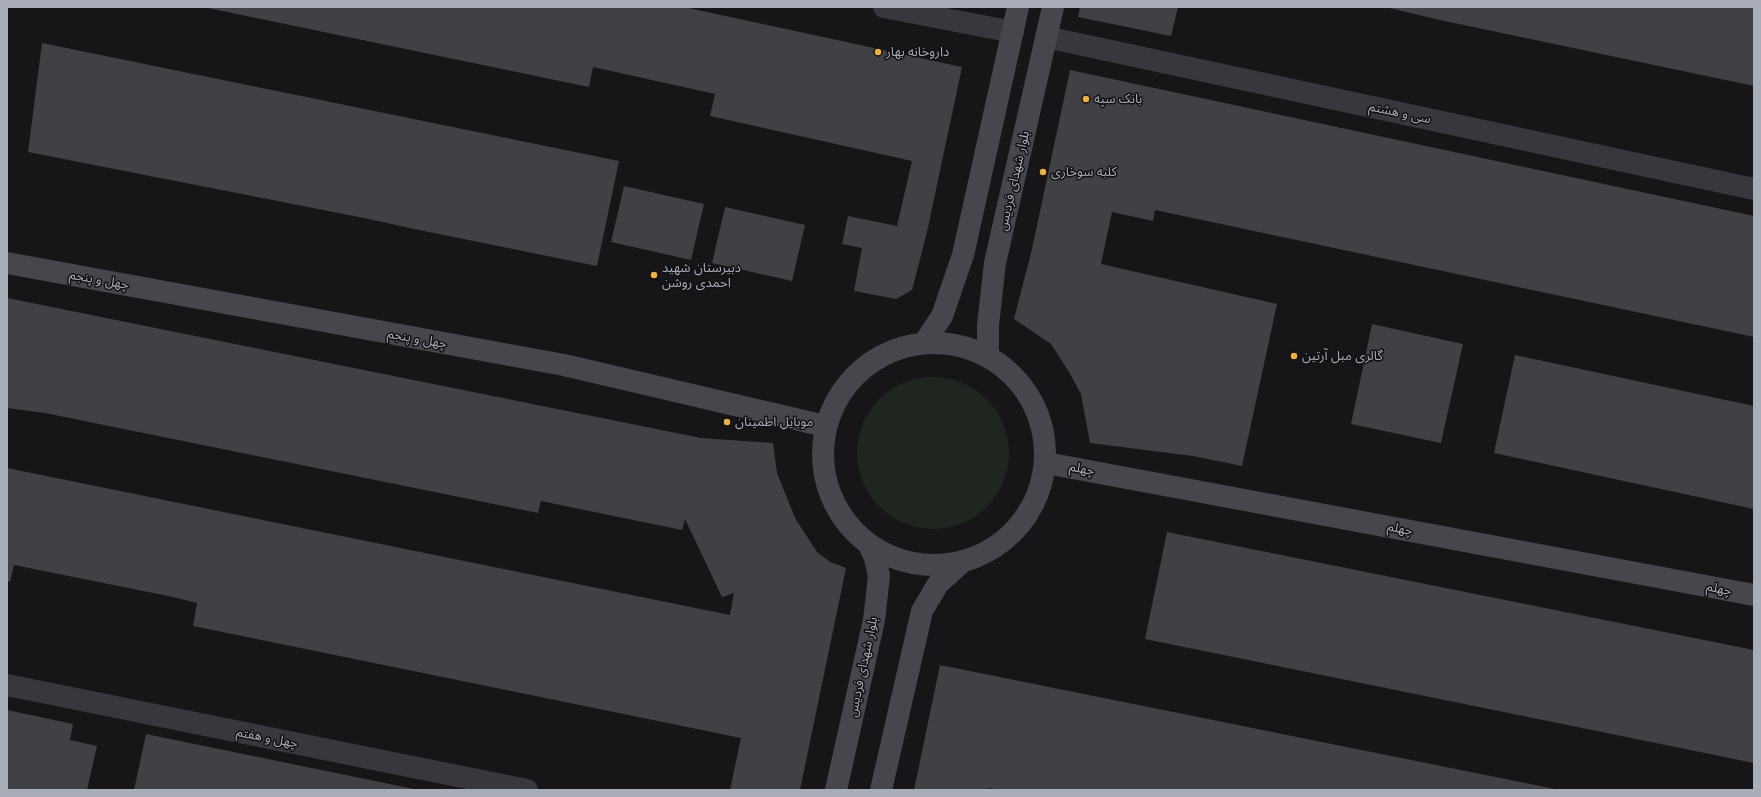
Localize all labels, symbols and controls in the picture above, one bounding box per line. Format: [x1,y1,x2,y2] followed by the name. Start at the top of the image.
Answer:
[886,44,949,60] place label: داروخانه بهار
[873,47,883,57] marker: داروخانه بهار
[1094,91,1142,107] place label: بانک سپه
[1081,94,1091,104] marker: بانک سپه
[1368,99,1432,127] street label: سی و هشتم
[995,130,1033,232] street label: بلوار شهدای فردیس
[1051,164,1117,180] place label: کلبه سوخاری
[1038,167,1048,177] marker: کلبه سوخاری
[662,260,741,291] place label: دبیرستان شهید احمدی روشن
[68,267,130,293] street label: چهل و پنجم
[649,270,659,280] marker: دبیرستان شهید احمدی روشن
[386,326,448,352] street label: چهل و پنجم
[1302,348,1383,364] place label: گالری مبل آرتین
[1289,351,1299,361] marker: گالری مبل آرتین
[735,414,813,430] place label: موبایل اطمینان
[722,417,732,427] marker: موبایل اطمینان
[1068,459,1096,479] street label: چهلم
[1386,519,1414,539] street label: چهلم
[1705,579,1733,599] street label: چهلم
[845,615,881,719] street label: بلوار شهدای فردیس
[235,724,299,752] street label: چهل و هفتم

